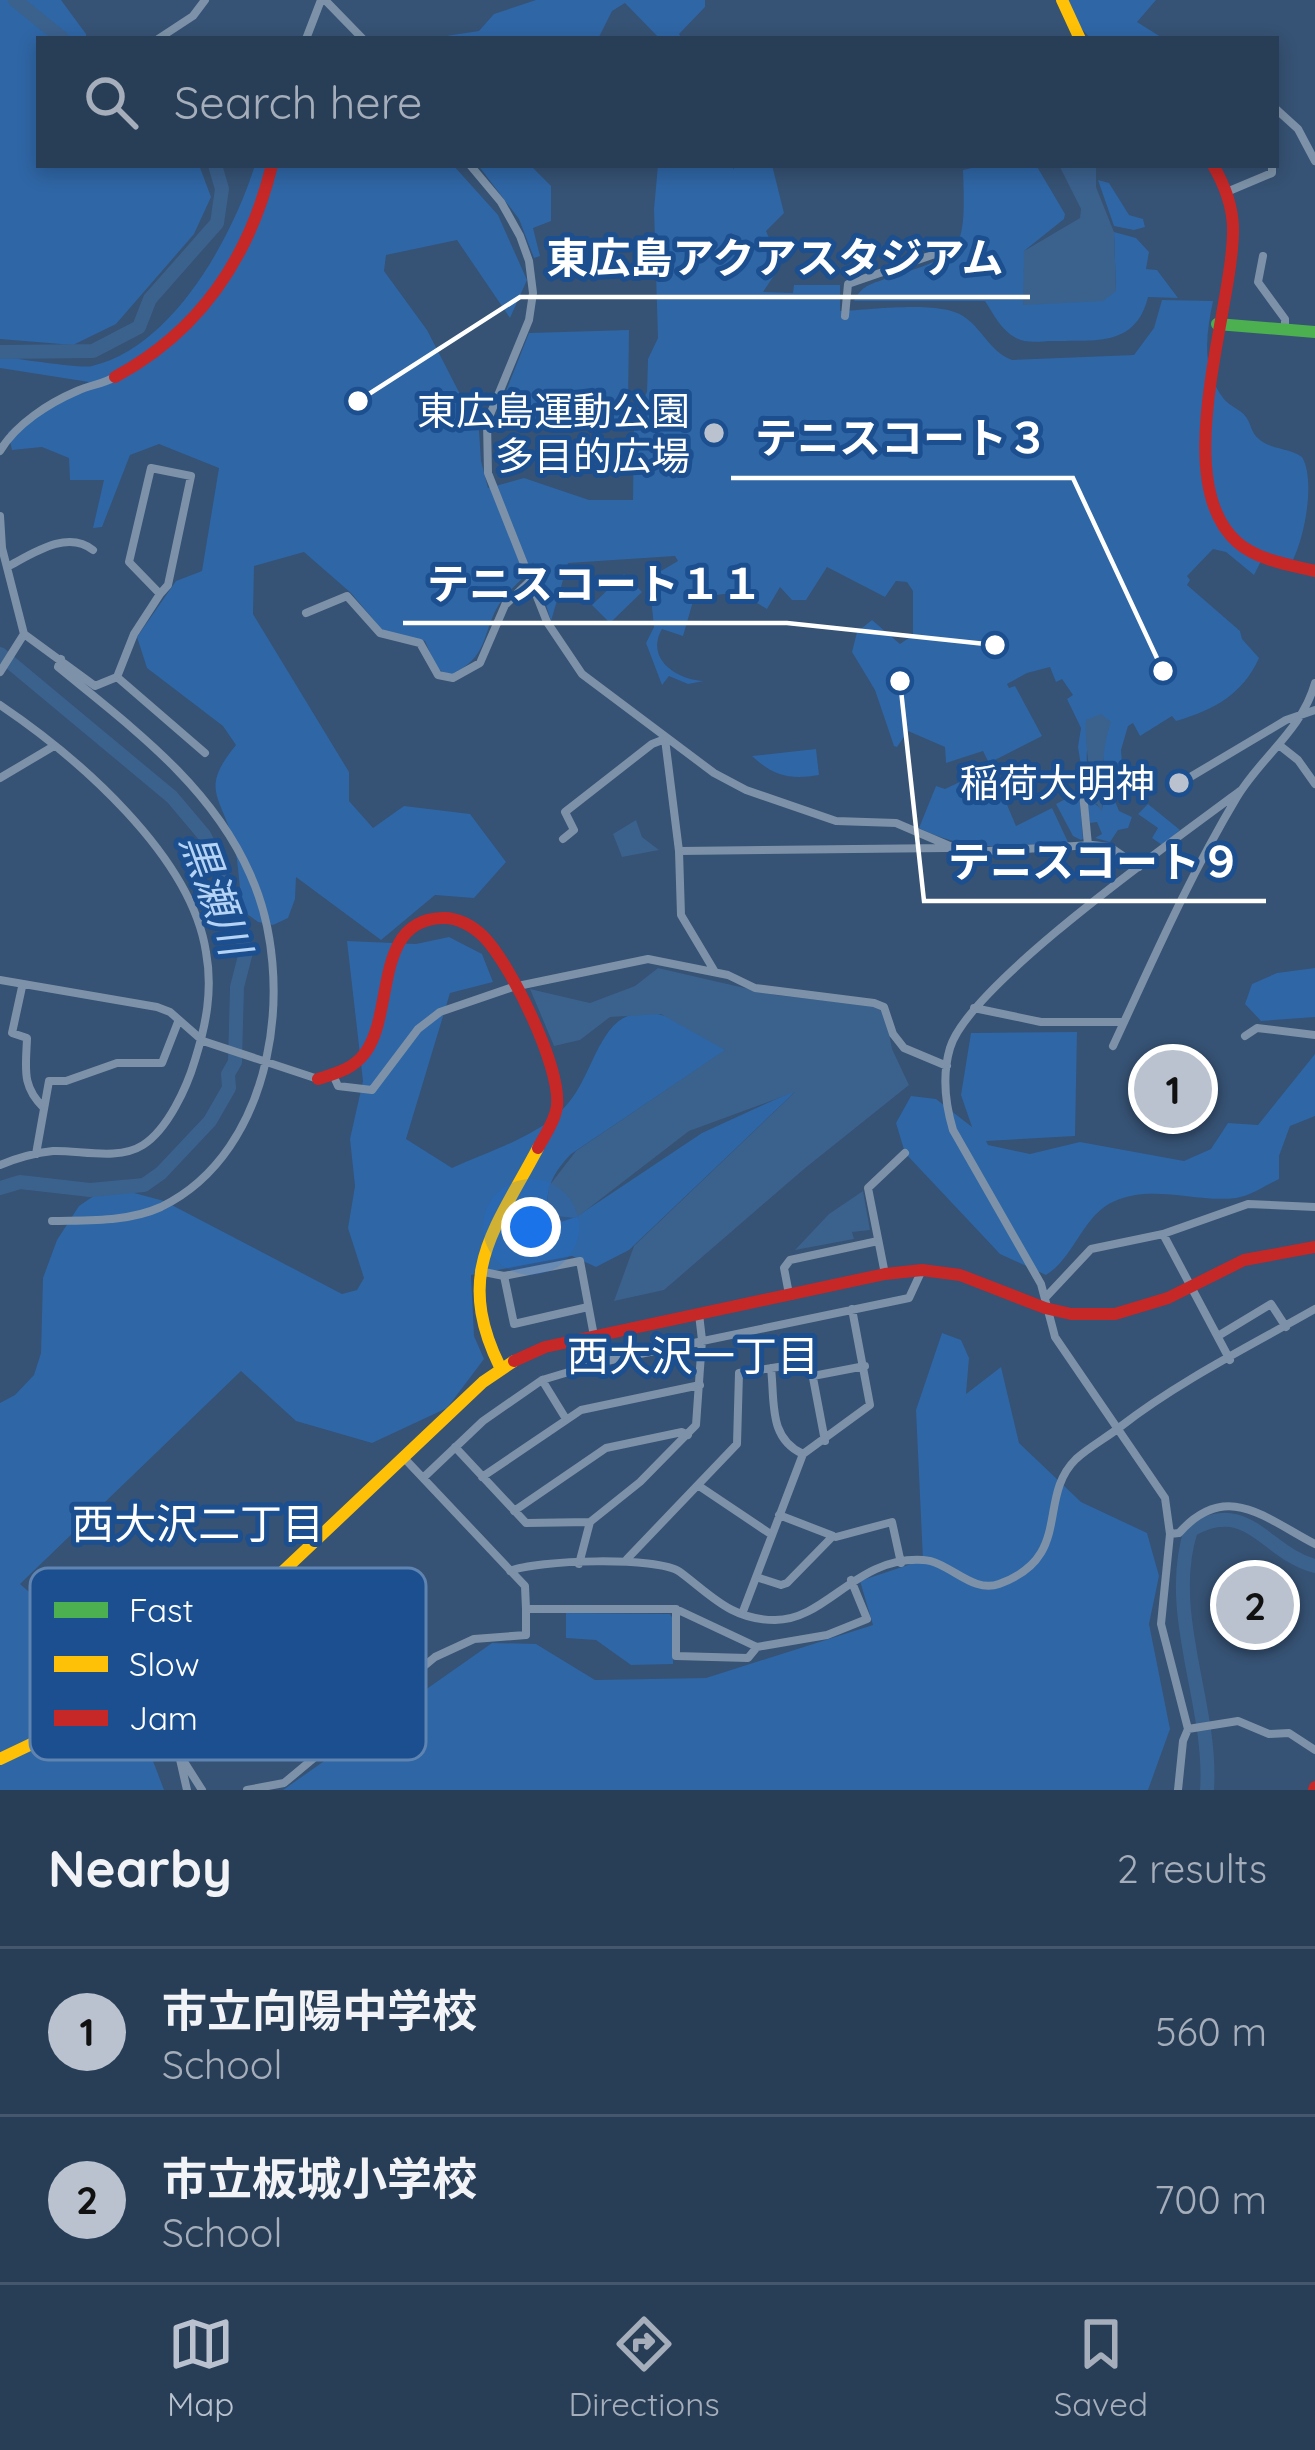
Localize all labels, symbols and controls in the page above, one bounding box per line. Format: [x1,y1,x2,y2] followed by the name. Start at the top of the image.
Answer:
[36,36,1279,168] search box
[78,69,144,135] icon: search
[174,74,422,130] text: Search here
[520,219,1030,297] callout: 東広島アクアスタジアム
[547,231,1003,284] text: 東広島アクアスタジアム
[417,386,690,480] place label: 東広島運動公園 多目的広場
[731,400,1073,478] callout: テニスコート３
[755,411,1049,464] text: テニスコート３
[701,420,727,446] marker: 東広島運動公園 多目的広場
[403,545,787,623] callout: テニスコート１１
[427,557,763,610] text: テニスコート１１
[960,758,1155,807] place label: 稲荷大明神
[1166,770,1192,796] marker: 稲荷大明神
[924,823,1266,901] callout: テニスコート９
[170,826,264,966] water label: 黒瀬川
[948,835,1242,888] text: テニスコート９
[1134,1044,1212,1134] pin: 1
[501,1197,561,1257] your location
[567,1329,819,1382] district label: 西大沢一丁目
[72,1497,324,1550] district label: 西大沢二丁目
[1216,1560,1294,1650] pin: 2
[30,1568,426,1760] legend
[129,1589,194,1630] text: Fast
[129,1643,200,1684] text: Slow
[129,1697,198,1738] text: Jam
[48,1836,232,1900] text: Nearby
[1117,1844,1267,1893] text: 2 results
[162,1982,477,2038] text: 市立向陽中学校
[79,2007,95,2056] text: 1
[1155,2007,1267,2056] text: 560 m
[162,2040,282,2089] text: School
[162,2150,477,2206] text: 市立板城小学校
[76,2175,98,2224] text: 2
[1154,2175,1267,2224] text: 700 m
[162,2208,282,2257] text: School
[167,2311,234,2424] tab: Map
[568,2311,720,2424] tab: Directions
[1054,2311,1148,2424] tab: Saved

